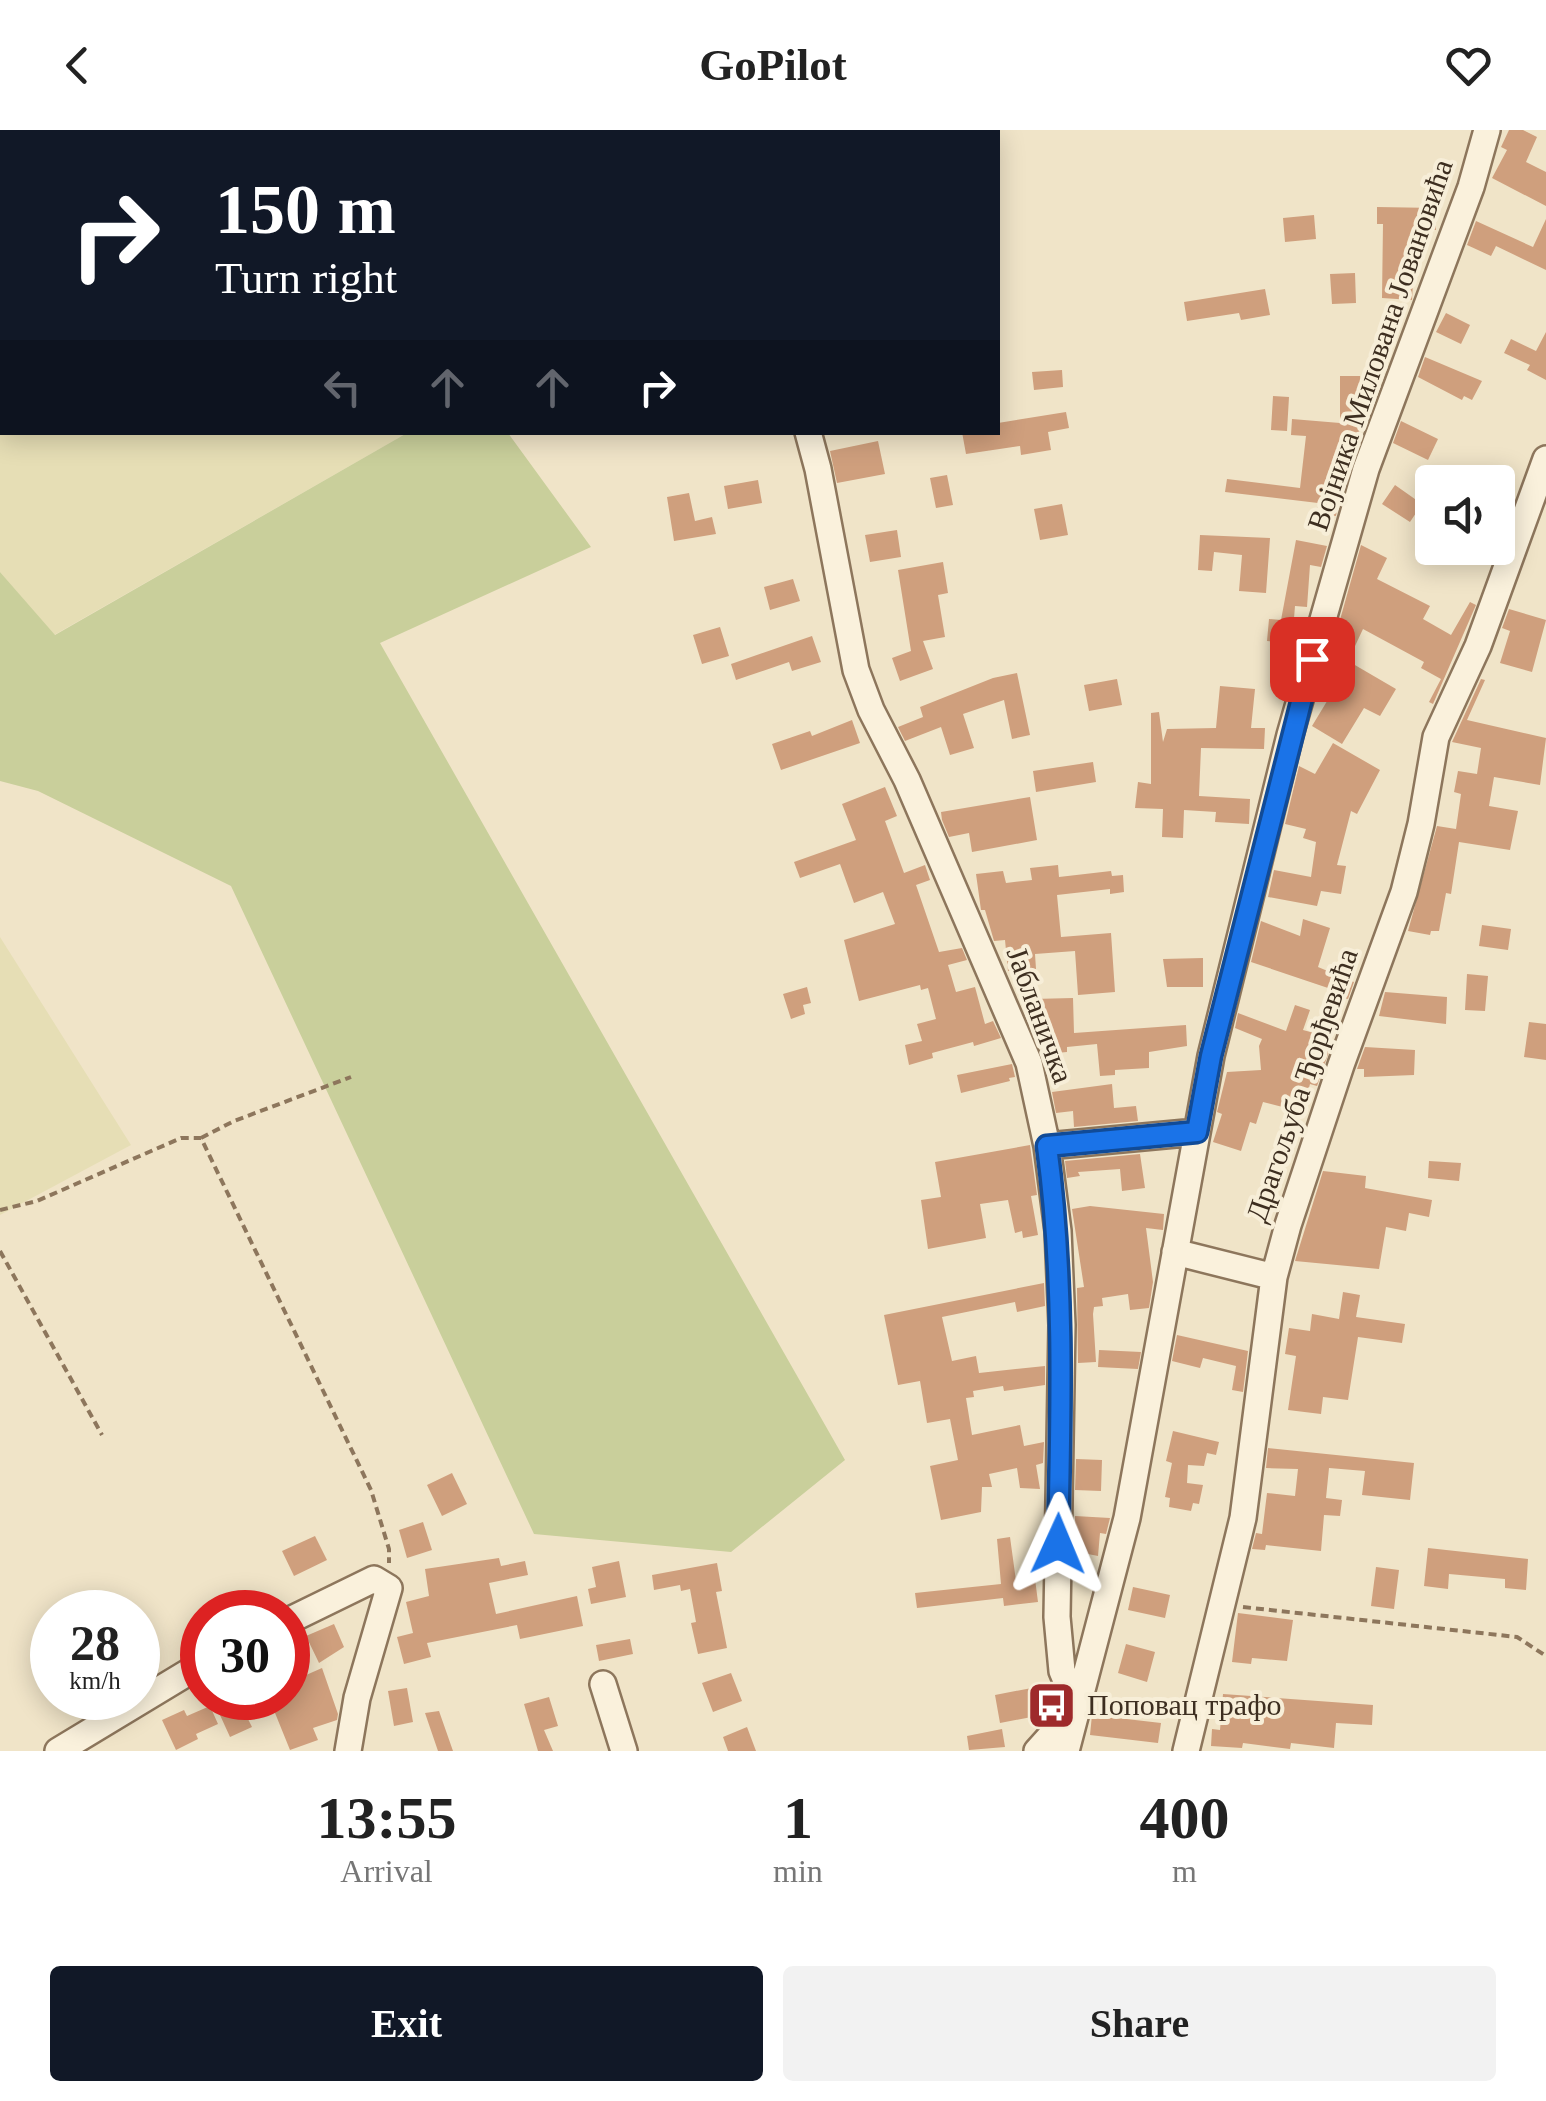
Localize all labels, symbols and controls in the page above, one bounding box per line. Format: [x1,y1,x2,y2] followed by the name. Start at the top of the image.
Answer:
[50,38,105,93] icon: back
[1441,38,1496,93] icon: heart
[699,40,847,90] text: GoPilot
[1300,155,1459,535] street label: Војника Милована Јовановића
[50,170,180,300] icon: right
[215,171,396,248] text: 150 m
[215,253,397,303] text: Turn right
[315,360,370,415] icon: left
[420,360,475,415] icon: ahead
[525,360,580,415] icon: ahead
[630,360,685,415] icon: right
[1415,465,1515,565] map controls
[1415,465,1515,565] button: sound
[1270,617,1355,702] pin
[1285,632,1340,687] icon: arrive
[1001,942,1080,1087] street label: Јабланичка
[1239,944,1364,1226] street label: Драгољуба Ђорђевића
[1006,1492,1110,1596] position arrow
[180,1590,310,1720] speed limit sign: 30
[70,1615,120,1671] text: 28
[69,1667,121,1694] text: km/h
[1026,1679,1078,1731] bus stop icon: Поповац трафо
[1087,1688,1282,1721] place label: Поповац трафо
[317,1785,457,1851] text: 13:55
[783,1785,813,1851] text: 1
[1139,1785,1229,1851] text: 400
[340,1853,433,1889] text: Arrival
[773,1853,823,1889] text: min
[1172,1853,1197,1889] text: m
[50,1966,763,2081] button: Exit
[783,1966,1496,2081] button: Share

